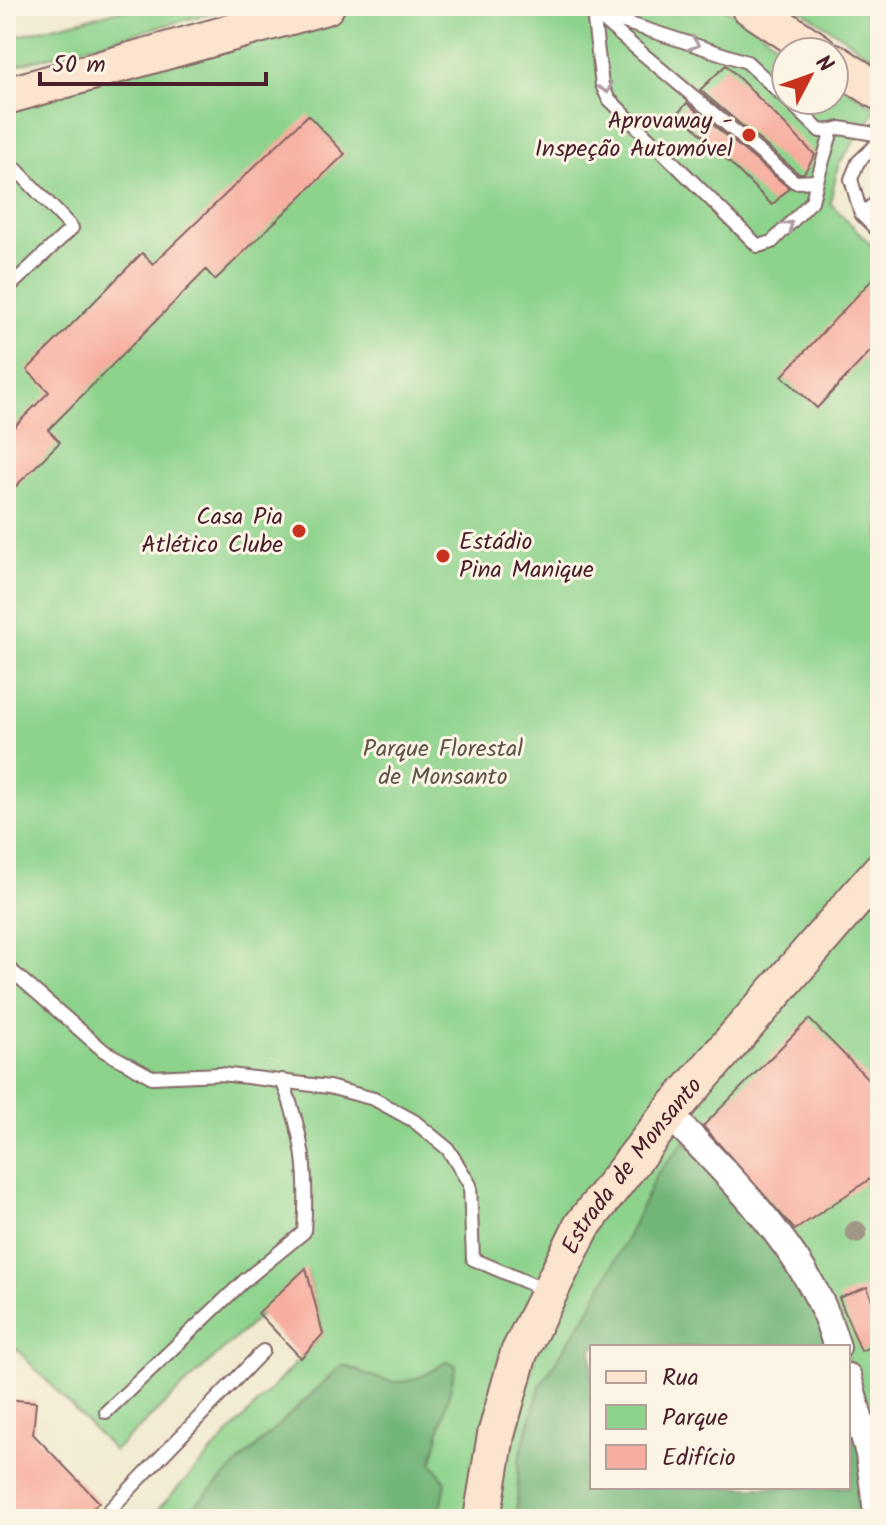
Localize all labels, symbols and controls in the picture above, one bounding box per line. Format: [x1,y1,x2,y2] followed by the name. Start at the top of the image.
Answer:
[687,35,701,51] one-way arrow
[40,36,266,86] scale bar
[770,36,850,116] north arrow
[52,46,106,85] text: 50 m
[805,48,841,81] text: N
[596,80,613,94] one-way arrow
[535,102,733,169] place label: Aprovaway - Inspeção Automóvel
[740,126,758,144] marker: Aprovaway - Inspeção Automóvel
[779,221,794,235] one-way arrow
[141,498,283,565] place label: Casa Pia Atlético Clube
[290,522,308,540] marker: Casa Pia Atlético Clube
[459,523,594,590] place label: Estádio Pina Manique
[434,547,452,565] marker: Estádio Pina Manique
[363,730,523,797] park label: Parque Florestal de Monsanto
[551,1068,712,1261] street label: Estrada de Monsanto
[590,1345,850,1489] legend
[662,1359,699,1398] text: Rua
[662,1399,728,1438] text: Parque
[662,1439,736,1478] text: Edifício

